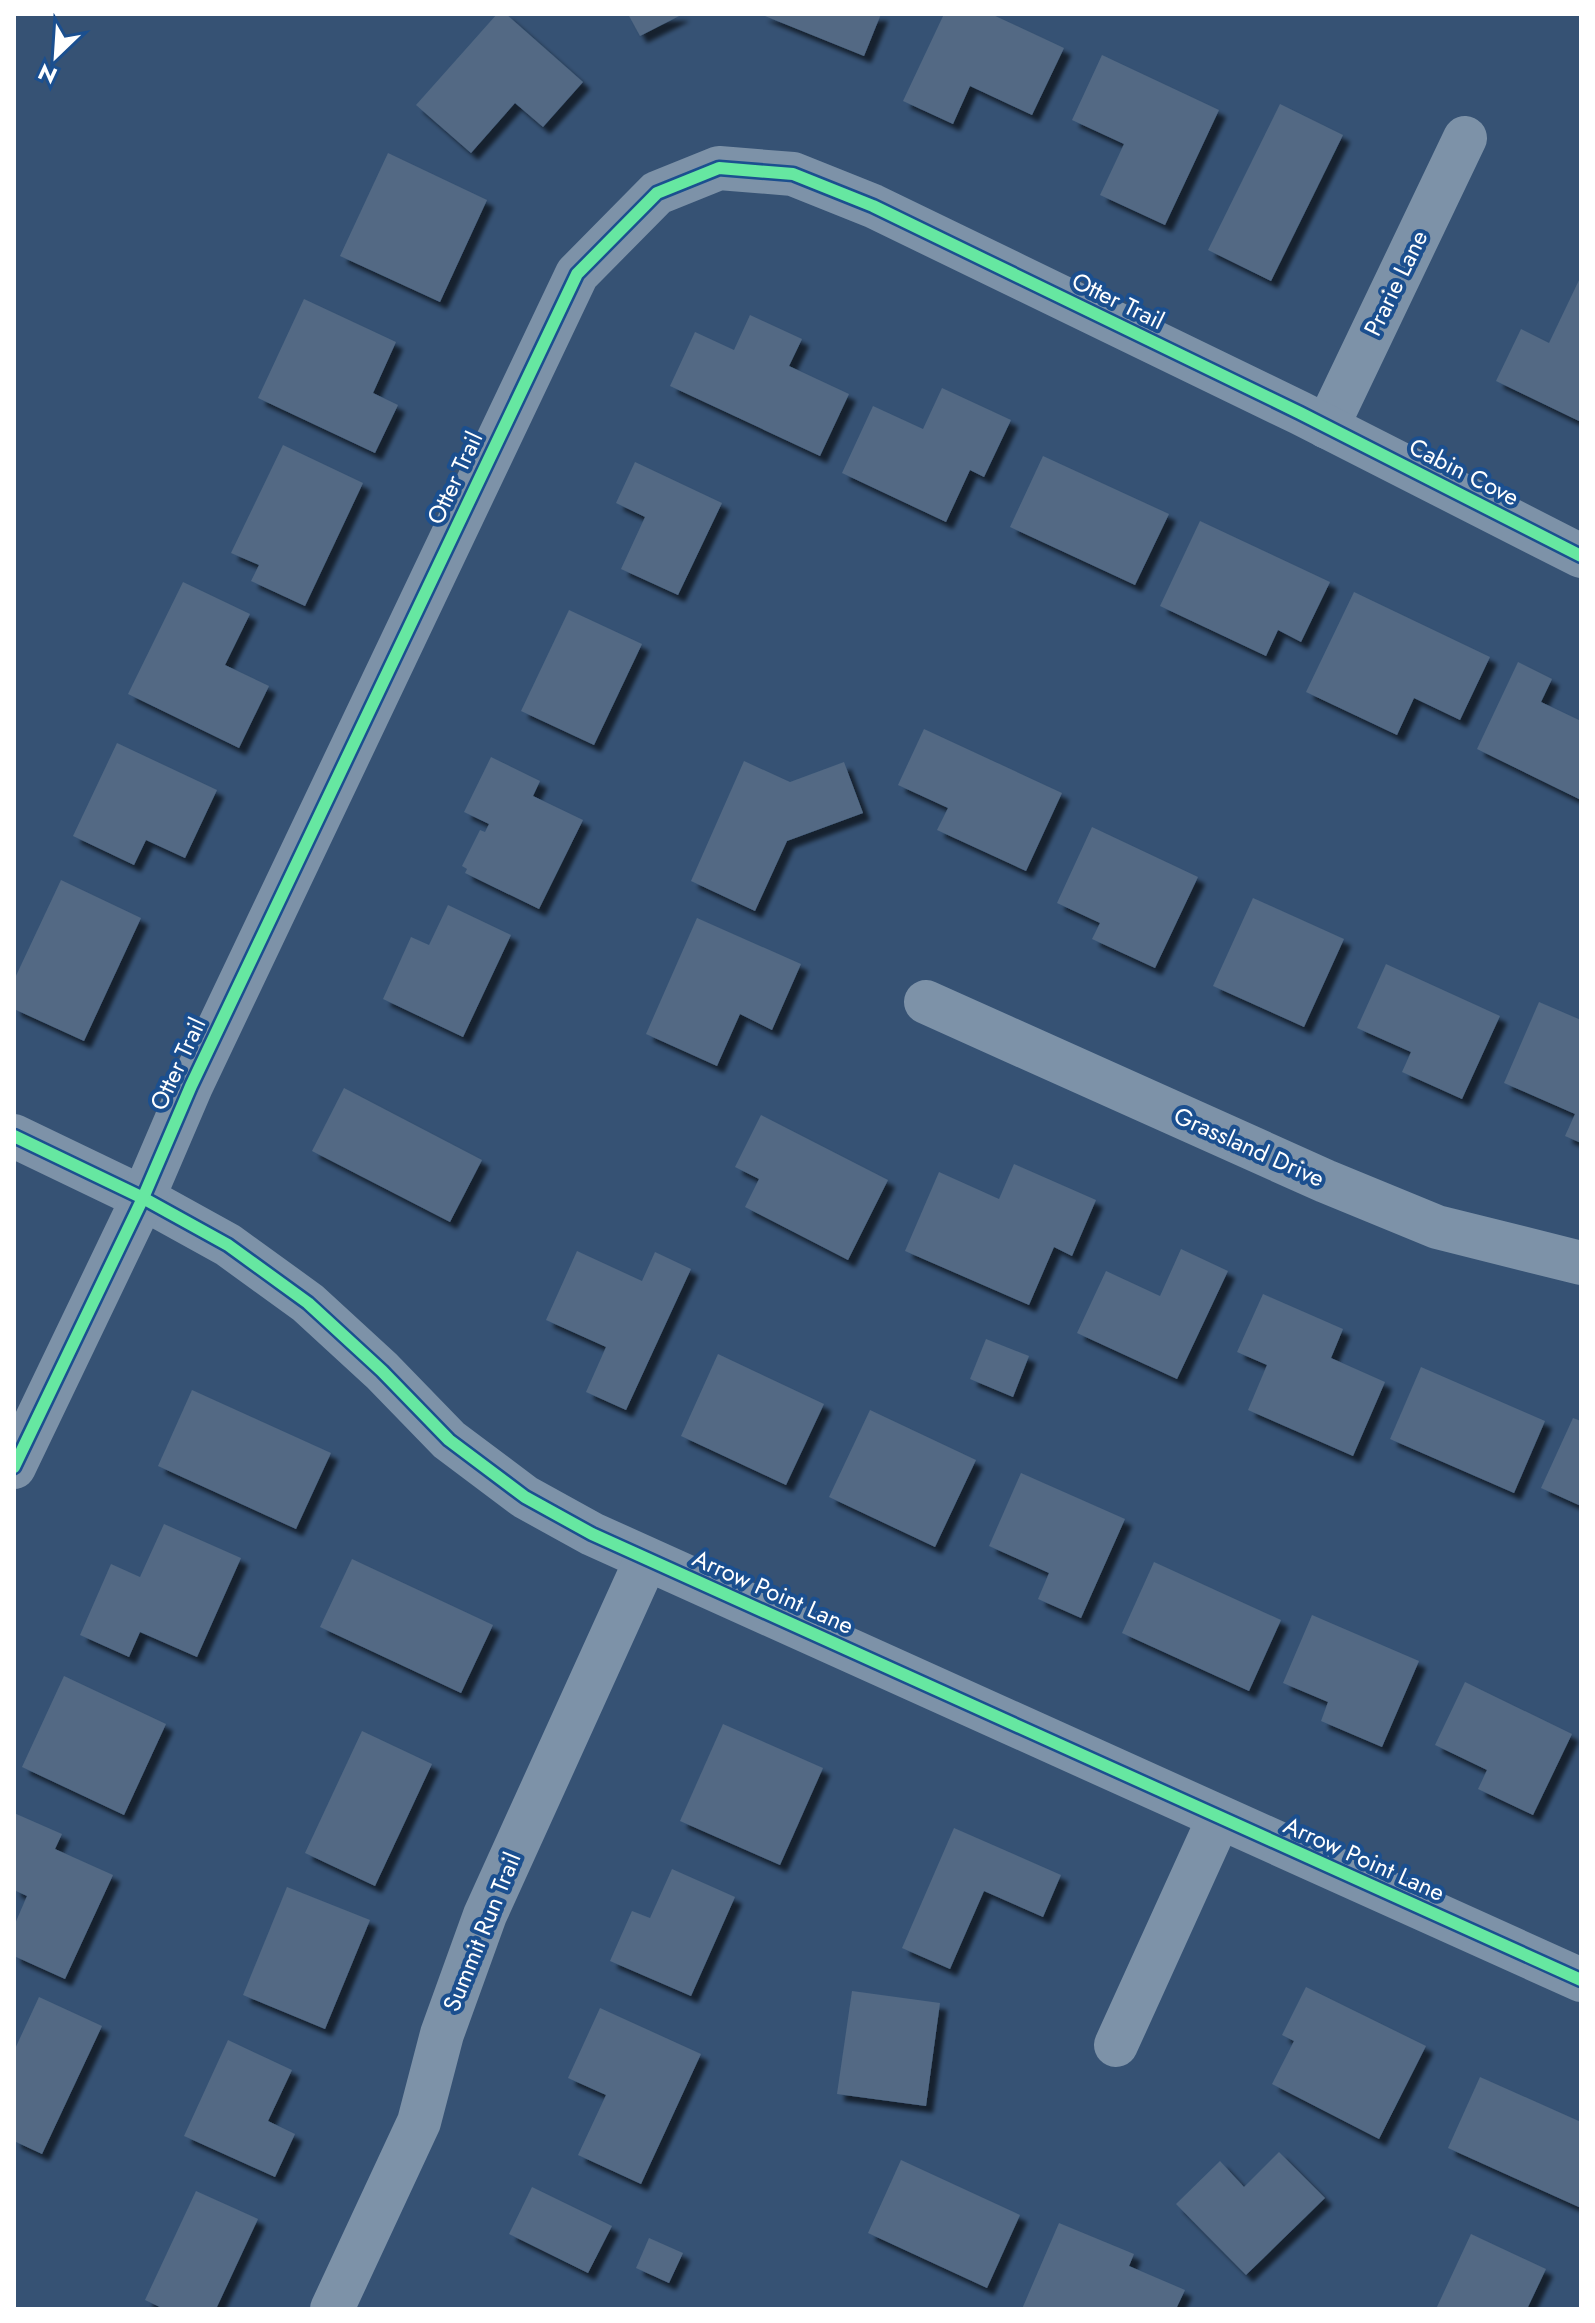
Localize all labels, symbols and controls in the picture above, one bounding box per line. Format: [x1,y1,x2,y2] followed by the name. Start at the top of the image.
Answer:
[16,16,96,96] north arrow
[33,56,62,92] text: N
[1355,224,1436,342] street label: Prarie Lane
[1066,263,1170,338] street label: Otter Trail
[418,426,491,530] street label: Otter Trail
[1403,429,1525,514] street label: Cabin Cove
[141,1012,214,1116] street label: Otter Trail
[1168,1098,1330,1195] street label: Grassland Drive
[687,1540,859,1643] street label: Arrow Point Lane
[1278,1807,1450,1910] street label: Arrow Point Lane
[434,1847,529,2017] street label: Summit Run Trail

